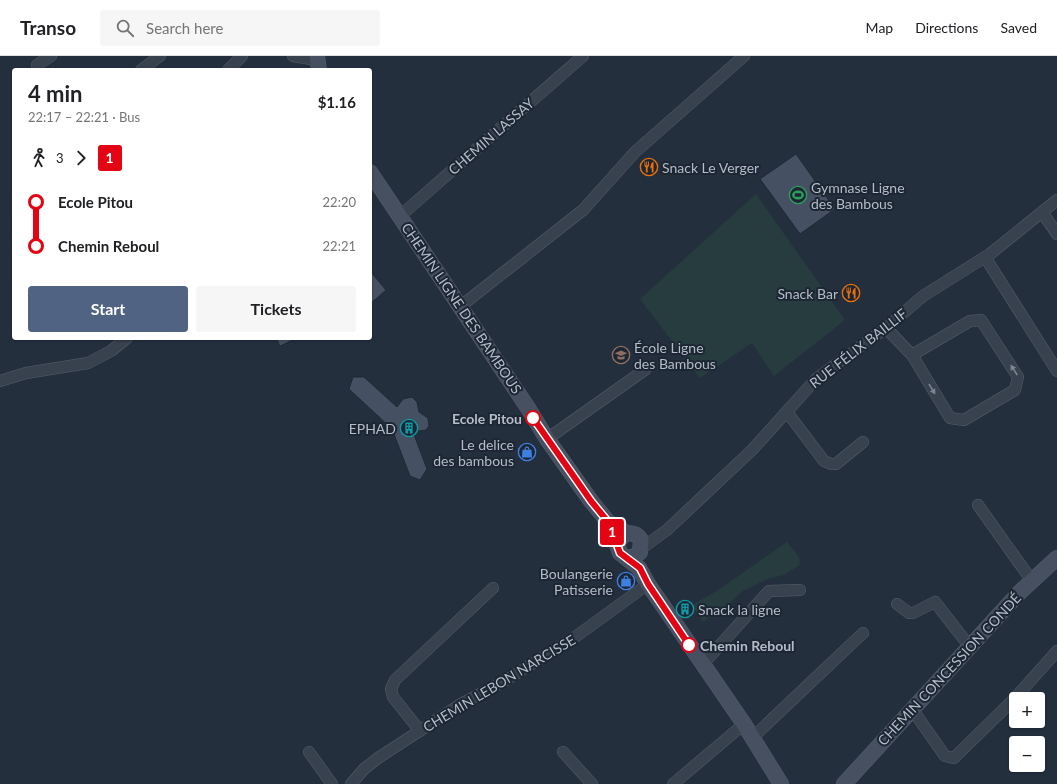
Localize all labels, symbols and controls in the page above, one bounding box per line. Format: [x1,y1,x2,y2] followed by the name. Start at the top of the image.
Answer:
[100,10,380,46] search box
[20,16,76,39] text: Transo
[114,17,136,39] icon: search
[146,19,223,37] text: Search here
[866,19,893,36] text: Map
[915,19,978,36] text: Directions
[1000,19,1037,36] text: Saved
[28,80,83,107] text: 4 min
[318,93,356,111] text: $1.16
[445,94,538,178] street label: CHEMIN LASSAY
[28,109,140,125] text: 22:17 – 22:21 · Bus
[28,147,50,169] icon: walk
[70,147,92,169] icon: forward
[106,149,114,166] text: 1
[56,150,64,166] text: 3
[639,157,659,177] restaurant icon: Snack Le Verger
[662,159,759,176] place label: Snack Le Verger
[811,179,905,212] place label: Gymnase Ligne des Bambous
[788,185,808,205] sports icon: Gymnase Ligne des Bambous
[58,193,133,211] text: Ecole Pitou
[323,194,356,210] text: 22:20
[398,219,526,397] street label: CHEMIN LIGNE DES BAMBOUS
[58,237,159,255] text: Chemin Reboul
[323,238,356,254] text: 22:21
[841,283,861,303] restaurant icon: Snack Bar
[777,285,838,302] place label: Snack Bar
[28,286,188,332] button: Start
[196,286,356,332] button: Tickets
[806,305,910,391] street label: RUE FÉLIX BAILLIF
[634,339,716,372] place label: École Ligne des Bambous
[611,345,631,365] school or university icon: École Ligne des Bambous
[1010,364,1017,376] one-way arrow
[928,384,936,394] one-way arrow
[452,410,522,427] place label: Ecole Pitou
[525,410,541,426] marker: Ecole Pitou
[399,418,419,438] building icon: EPHAD
[349,420,396,437] place label: EPHAD
[433,436,514,469] place label: Le delice des bambous
[517,442,537,462] shop icon: Le delice des bambous
[599,519,625,545] line badge: 1
[608,523,616,540] text: 1
[540,565,613,598] place label: Boulangerie Patisserie
[616,571,636,591] shop icon: Boulangerie Patisserie
[874,589,1024,749] street label: CHEMIN CONCESSION CONDÉ
[675,599,695,619] building icon: Snack la ligne
[698,601,781,618] place label: Snack la ligne
[420,631,578,735] street label: CHEMIN LEBON NARCISSE
[681,637,697,653] marker: Chemin Reboul
[700,637,795,654] place label: Chemin Reboul
[1009,692,1045,772] map controls
[1009,692,1045,728] button: +
[1009,736,1045,772] button: −

